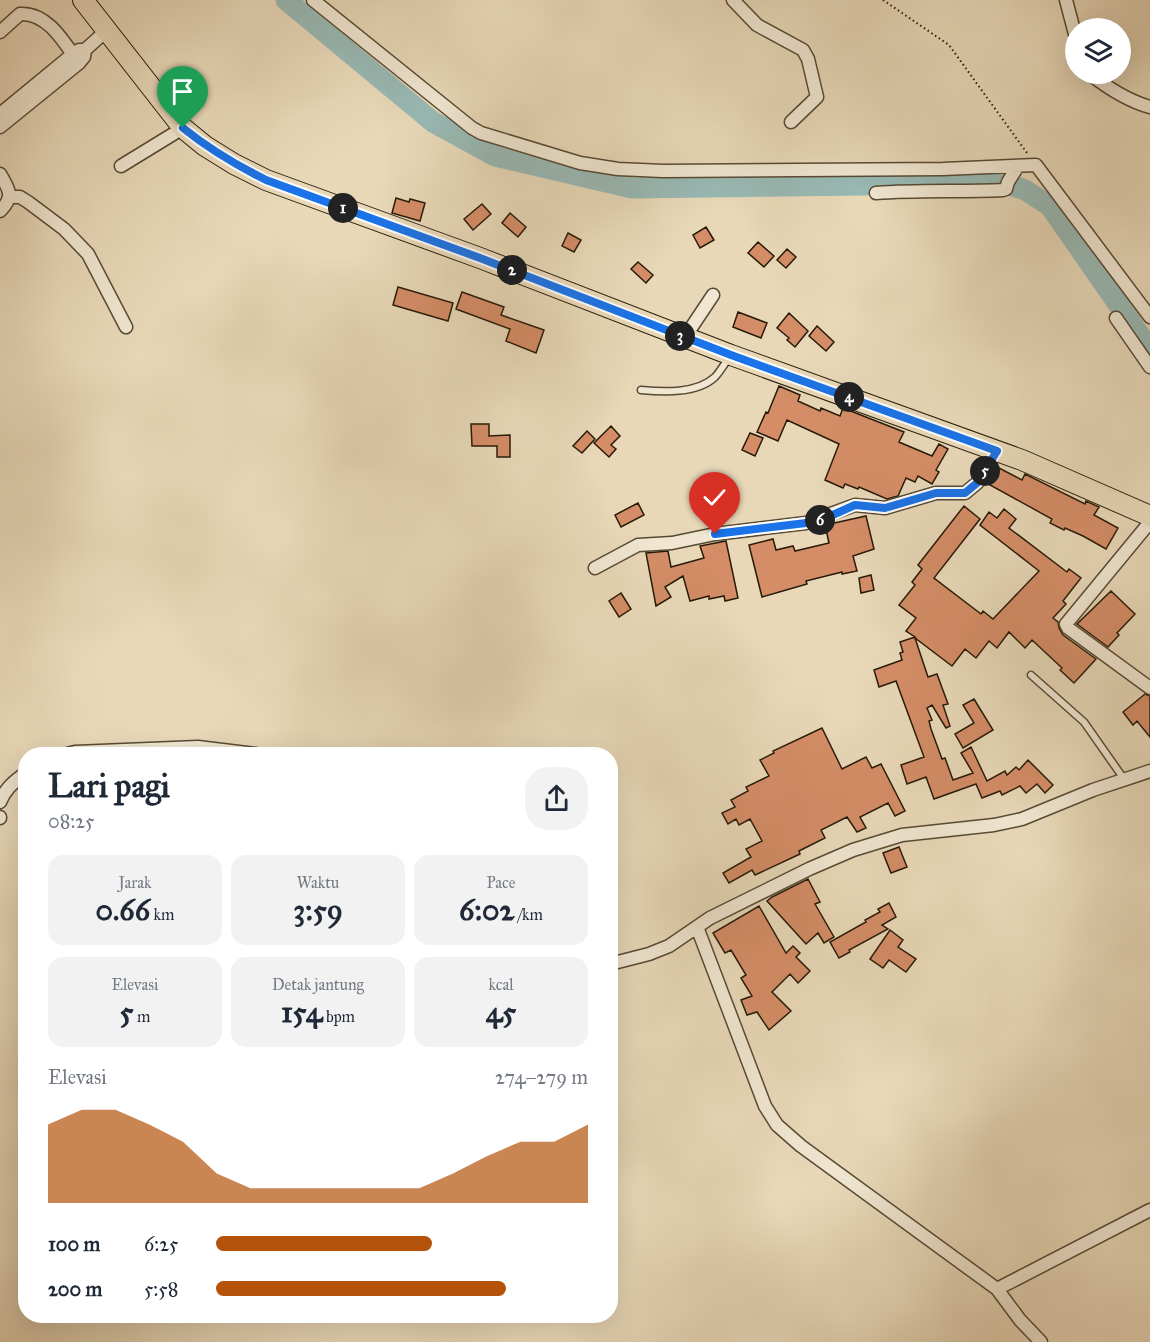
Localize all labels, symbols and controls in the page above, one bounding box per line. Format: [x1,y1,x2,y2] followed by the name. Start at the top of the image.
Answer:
[1065,18,1131,84] map controls
[1065,18,1131,84] button: layers
[157,66,208,128] pin
[166,75,199,108] icon: arrive
[328,193,358,223] pin: 1
[340,198,346,217] text: 1
[497,255,527,285] pin: 2
[508,260,516,279] text: 2
[665,321,695,351] pin: 3
[677,326,683,345] text: 3
[834,382,864,412] pin: 4
[845,387,853,406] text: 4
[970,456,1000,486] pin: 5
[981,461,989,480] text: 5
[689,472,740,534] pin
[698,481,731,514] icon: check
[805,505,835,535] pin: 6
[816,510,824,529] text: 6
[48,766,170,806] text: Lari pagi
[525,767,588,830] button: share
[48,809,94,833] text: 08:25
[118,873,152,892] text: Jarak
[297,873,339,892] text: Waktu
[486,873,516,892] text: Pace
[96,892,150,928] text: 0.66
[293,892,343,928] text: 3:59
[459,892,514,928] text: 6:02
[150,905,174,924] text: km
[514,905,543,924] text: /km
[112,975,158,994] text: Elevasi
[272,975,364,994] text: Detak jantung
[488,975,514,994] text: kcal
[120,994,134,1030] text: 5
[281,994,322,1030] text: 154
[486,994,516,1030] text: 45
[134,1007,150,1026] text: m
[322,1007,355,1026] text: bpm
[48,1065,107,1089] text: Elevasi
[495,1065,588,1089] text: 274–279 m
[48,1232,100,1256] text: 100 m
[144,1232,178,1256] text: 6:25
[48,1277,102,1301] text: 200 m
[144,1277,178,1301] text: 5:58

